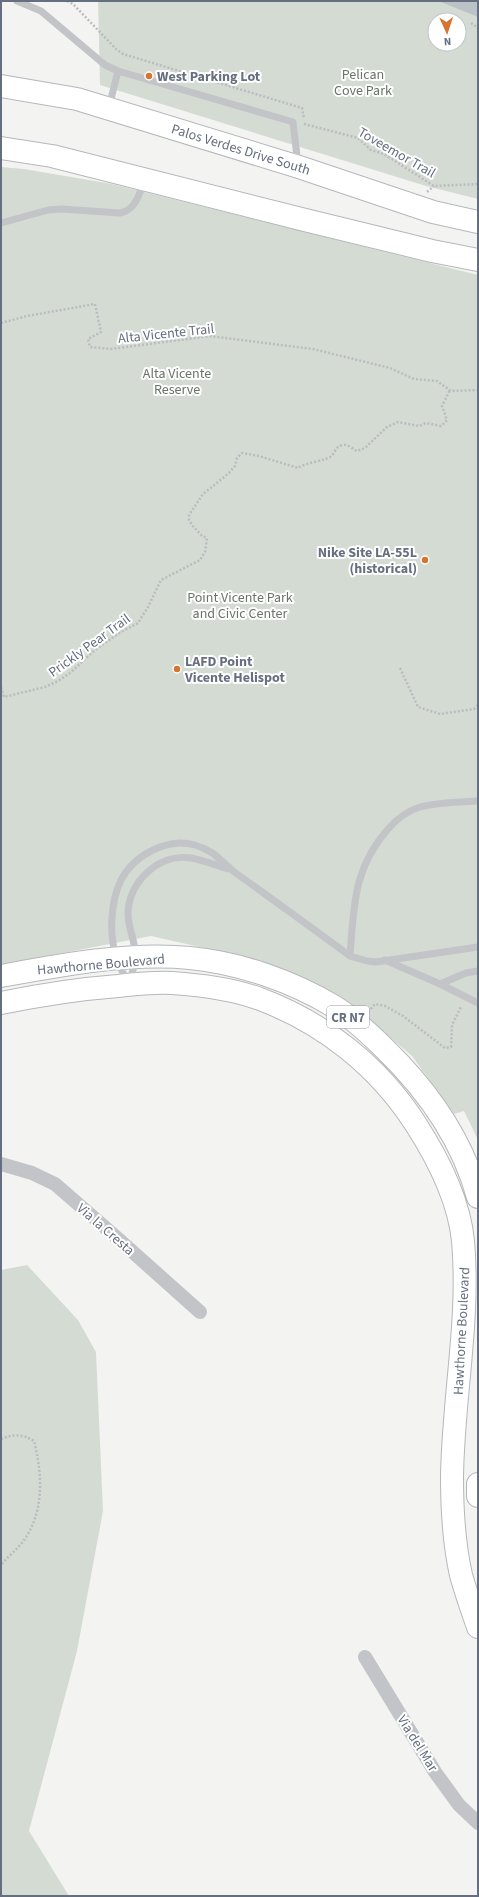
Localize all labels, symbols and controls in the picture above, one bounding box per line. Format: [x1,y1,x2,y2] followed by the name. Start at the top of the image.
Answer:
[427,12,467,52] north arrow
[443,34,452,49] text: N
[334,65,392,101] park label: Pelican Cove Park
[157,67,261,87] place label: West Parking Lot
[144,71,154,81] marker: West Parking Lot
[169,119,313,181] street label: Palos Verdes Drive South
[354,123,439,183] street label: Toveemor Trail
[117,319,216,349] street label: Alta Vicente Trail
[143,364,211,400] park label: Alta Vicente Reserve
[318,543,417,579] place label: Nike Site LA-55L (historical)
[420,555,430,565] marker: Nike Site LA-55L (historical)
[187,588,293,624] park label: Point Vicente Park and Civic Center
[44,609,135,682] street label: Prickly Pear Trail
[184,652,285,688] place label: LAFD Point Vicente Helispot
[172,664,182,674] marker: LAFD Point Vicente Helispot
[36,949,166,981] street label: Hawthorne Boulevard
[327,1006,369,1028] road number: CR N7
[72,1199,139,1260] street label: Via la Cresta
[449,1266,475,1396] street label: Hawthorne Boulevard
[392,1711,443,1776] street label: Via del Mar

